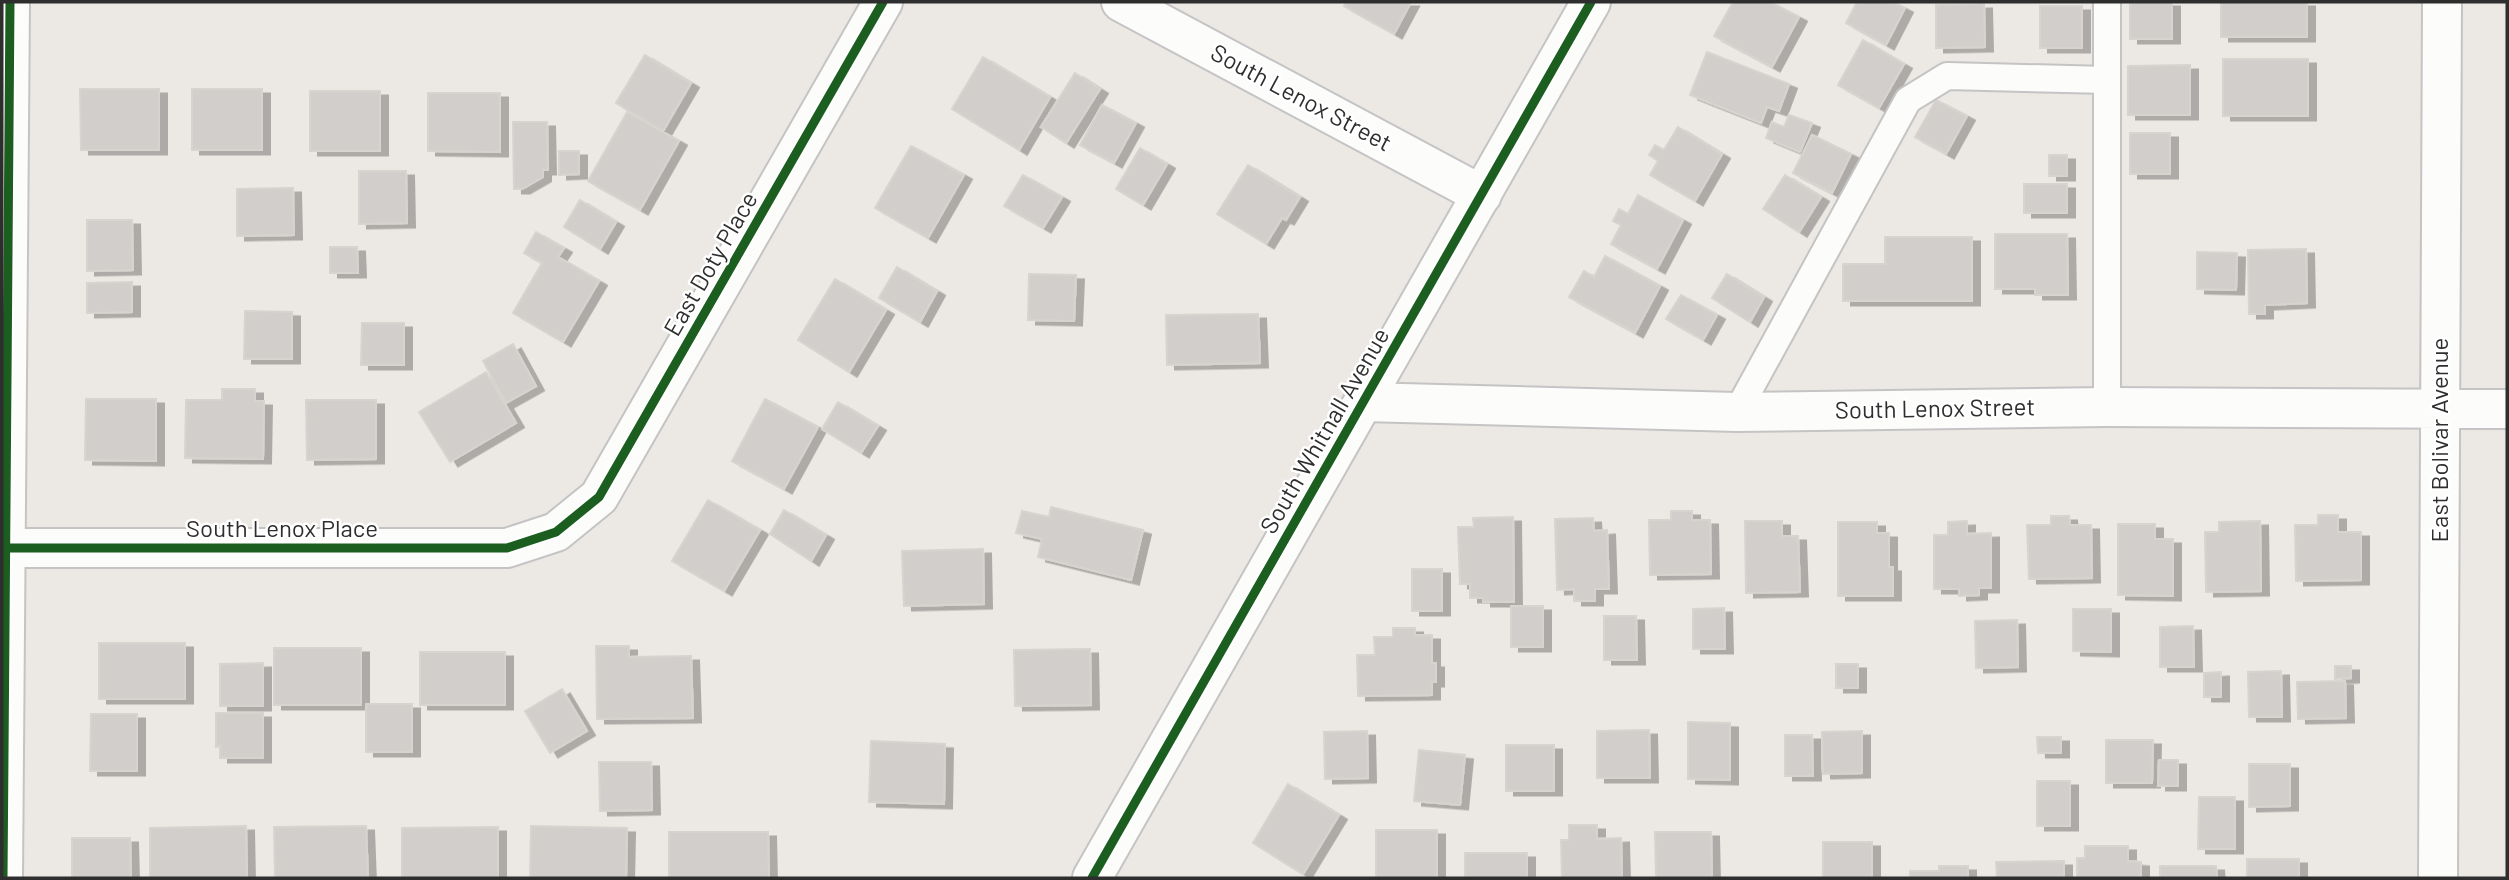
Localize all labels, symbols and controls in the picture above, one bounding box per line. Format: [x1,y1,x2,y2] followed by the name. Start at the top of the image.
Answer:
[1207,37,1397,156] street label: South Lenox Street
[657,186,763,340] street label: East Doty Place
[1253,322,1394,538] street label: South Whitnall Avenue
[2424,338,2453,542] street label: East Bolivar Avenue
[1835,391,2035,424] street label: South Lenox Street
[186,513,378,542] street label: South Lenox Place

